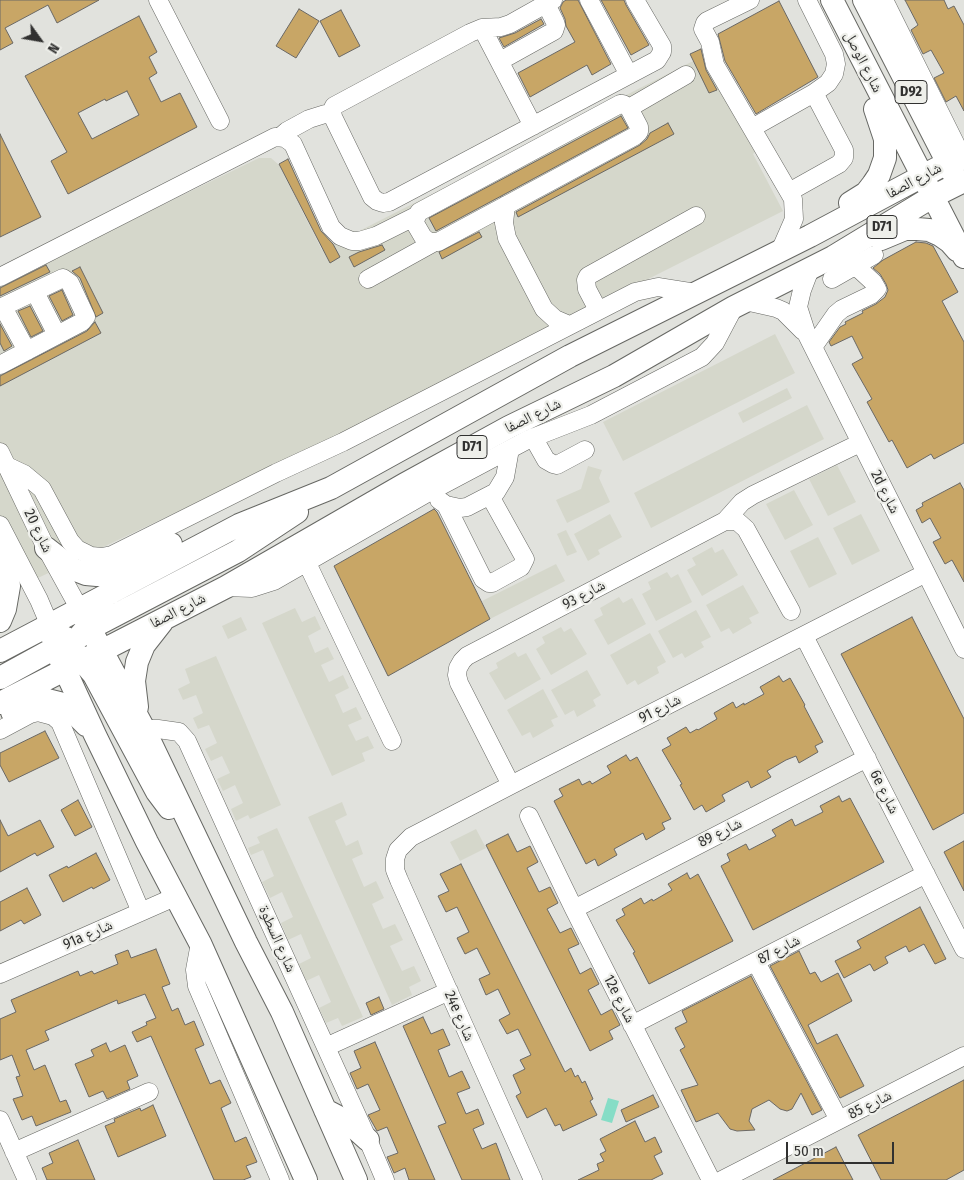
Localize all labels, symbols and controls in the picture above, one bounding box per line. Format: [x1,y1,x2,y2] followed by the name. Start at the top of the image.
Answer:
[15,15,65,65] north arrow
[840,28,886,96] street label: شارع الوصل
[44,40,63,56] text: N
[895,80,927,104] road number: D92
[883,159,945,203] street label: شارع الصفا
[867,216,897,238] road number: D71
[502,395,564,437] street label: شارع الصفا
[457,436,487,458] road number: D71
[866,467,904,517] street label: 2d شارع
[20,506,56,556] street label: شارع 20
[560,576,608,614] street label: شارع 93
[147,589,209,633] street label: شارع الصفا
[636,691,684,727] street label: شارع 91
[865,767,903,817] street label: 6e شارع
[695,814,745,852] street label: شارع 89
[254,903,300,975] street label: شارع السطوة
[60,916,116,954] street label: 91a شارع
[755,931,803,969] street label: شارع 87
[599,972,639,1026] street label: 12e شارع
[440,988,478,1044] street label: 24e شارع
[845,1086,895,1124] street label: شارع 85
[789,1132,896,1164] scale bar
[794,1142,824,1160] text: 50 m

